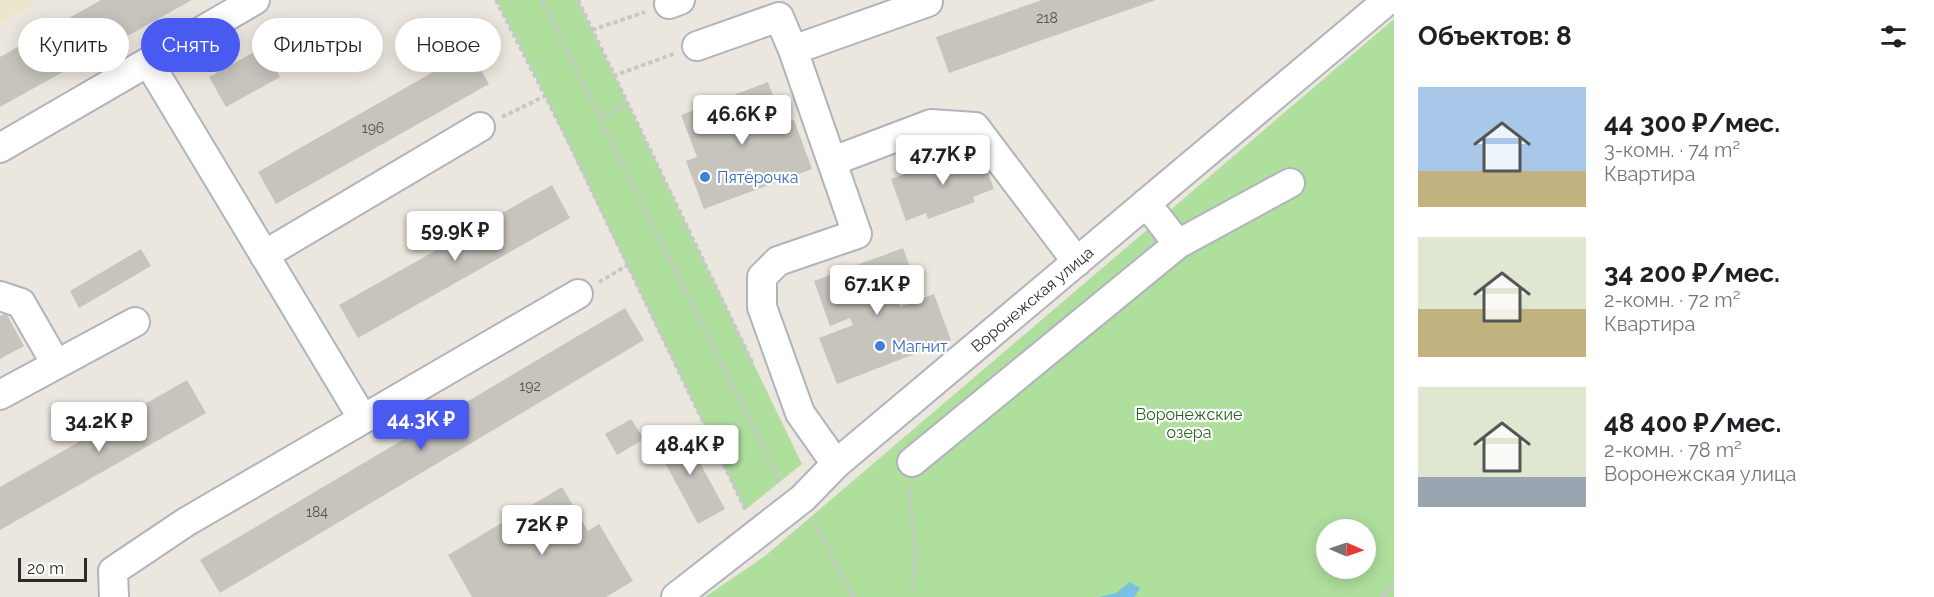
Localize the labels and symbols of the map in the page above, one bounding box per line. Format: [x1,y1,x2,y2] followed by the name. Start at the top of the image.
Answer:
[1036,10,1058,26] house number: 218
[687,95,797,146] pin: 46.6K ₽
[362,120,384,136] house number: 196
[888,135,998,186] pin: 47.7K ₽
[717,168,798,187] place label: Пятёрочка
[698,170,712,184] marker: Пятёрочка
[400,211,510,262] pin: 59.9K ₽
[967,243,1097,356] street label: Воронежская улица
[822,265,932,316] pin: 67.1K ₽
[892,337,948,356] place label: Магнит
[873,339,887,353] marker: Магнит
[519,378,541,394] house number: 192
[366,400,476,451] pin: 44.3K ₽
[44,402,154,453] pin: 34.2K ₽
[1136,405,1242,442] park label: Воронежские озера
[635,425,745,476] pin: 48.4K ₽
[306,504,328,520] house number: 184
[500,505,584,556] pin: 72K ₽
[1316,519,1376,579] north arrow
[18,555,87,582] scale bar

